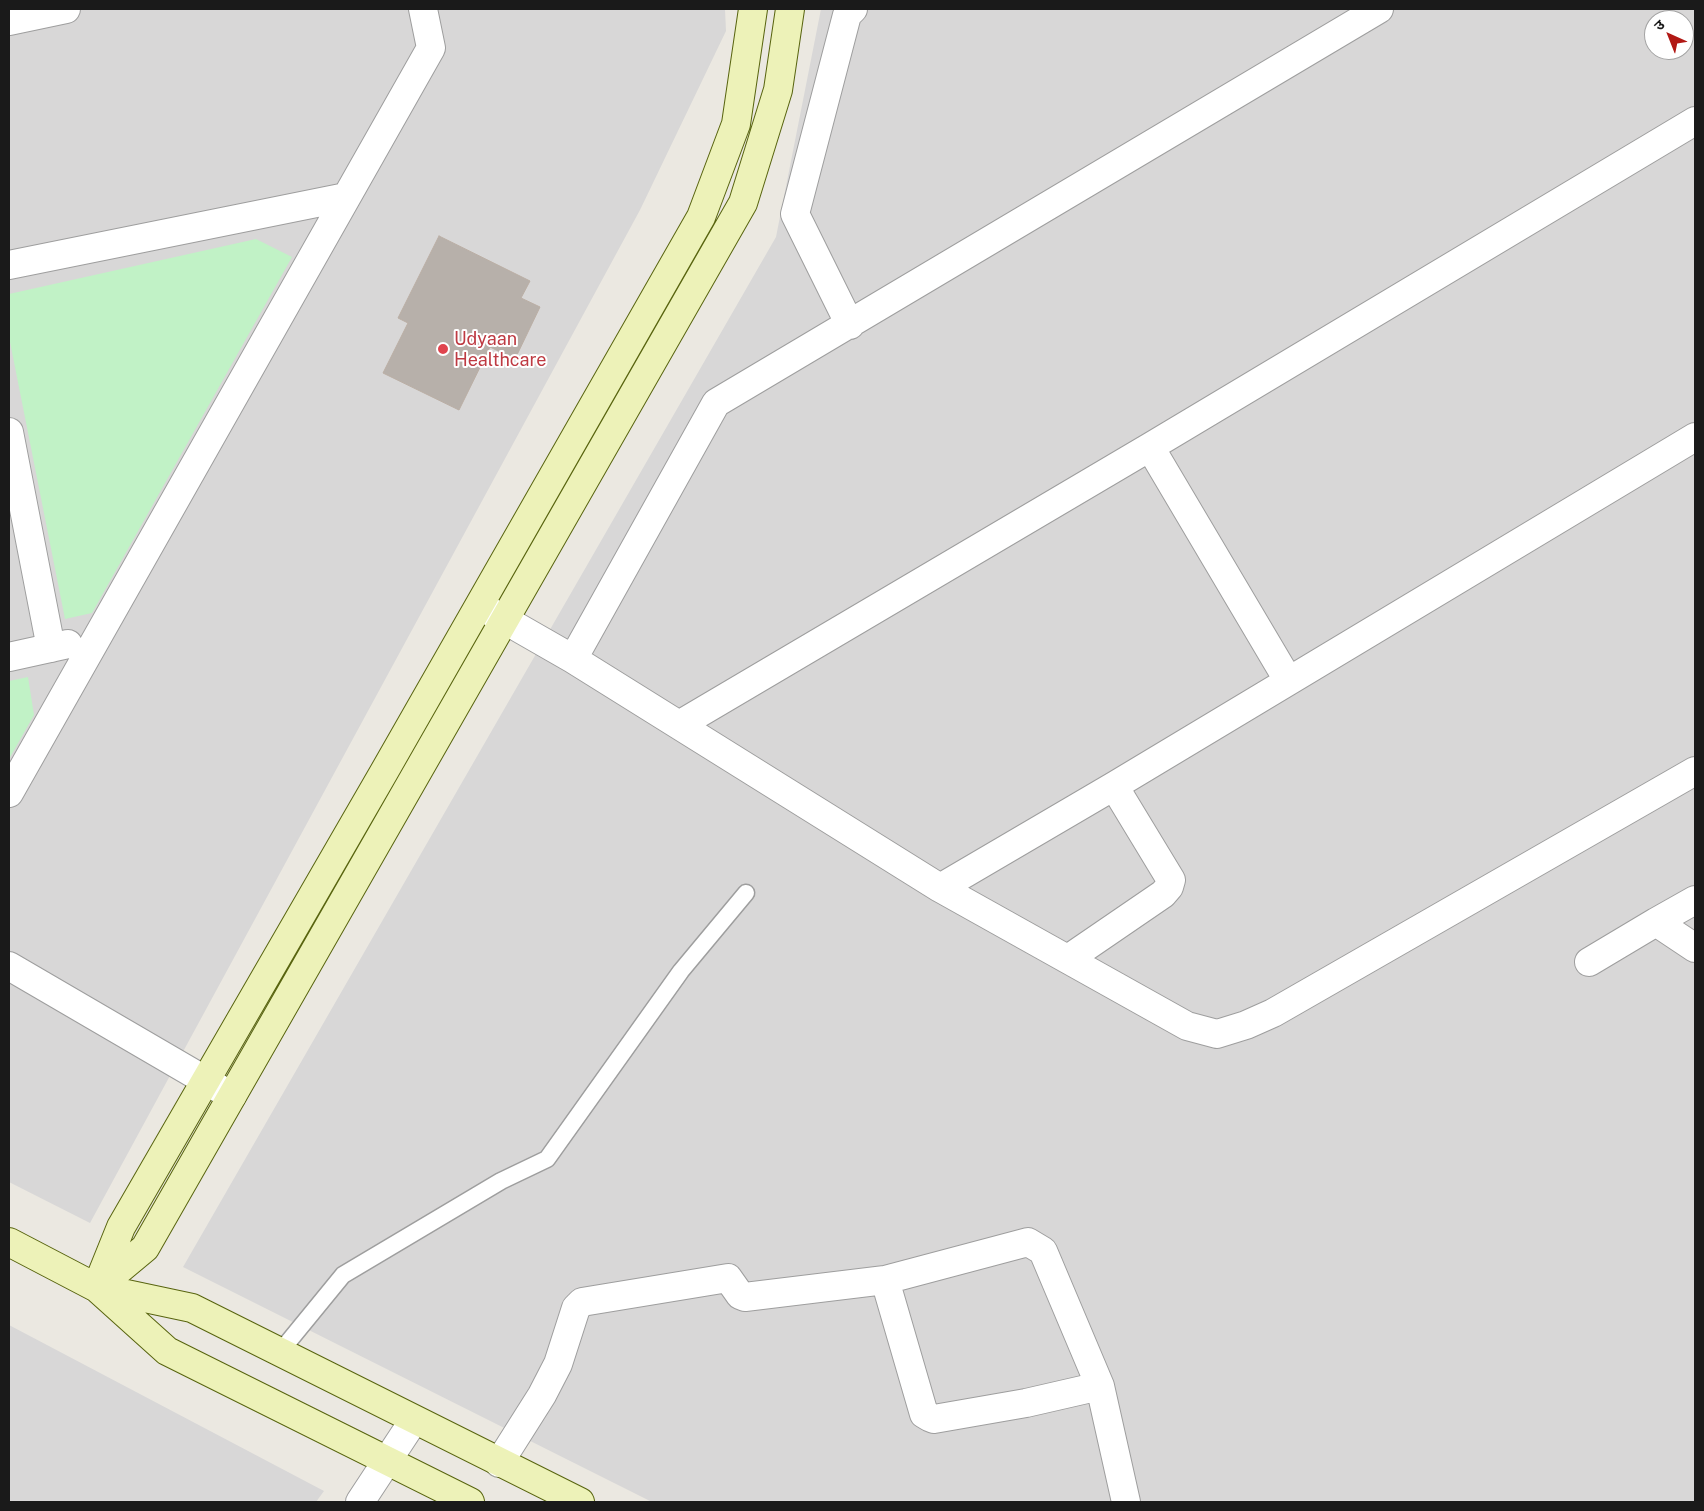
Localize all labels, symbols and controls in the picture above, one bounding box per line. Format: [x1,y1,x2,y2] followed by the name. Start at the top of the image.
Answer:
[1644,10,1694,60] north arrow
[1651,16,1668,34] text: उ
[454,328,547,370] place label: Udyaan Healthcare
[436,342,450,356] marker: Udyaan Healthcare

